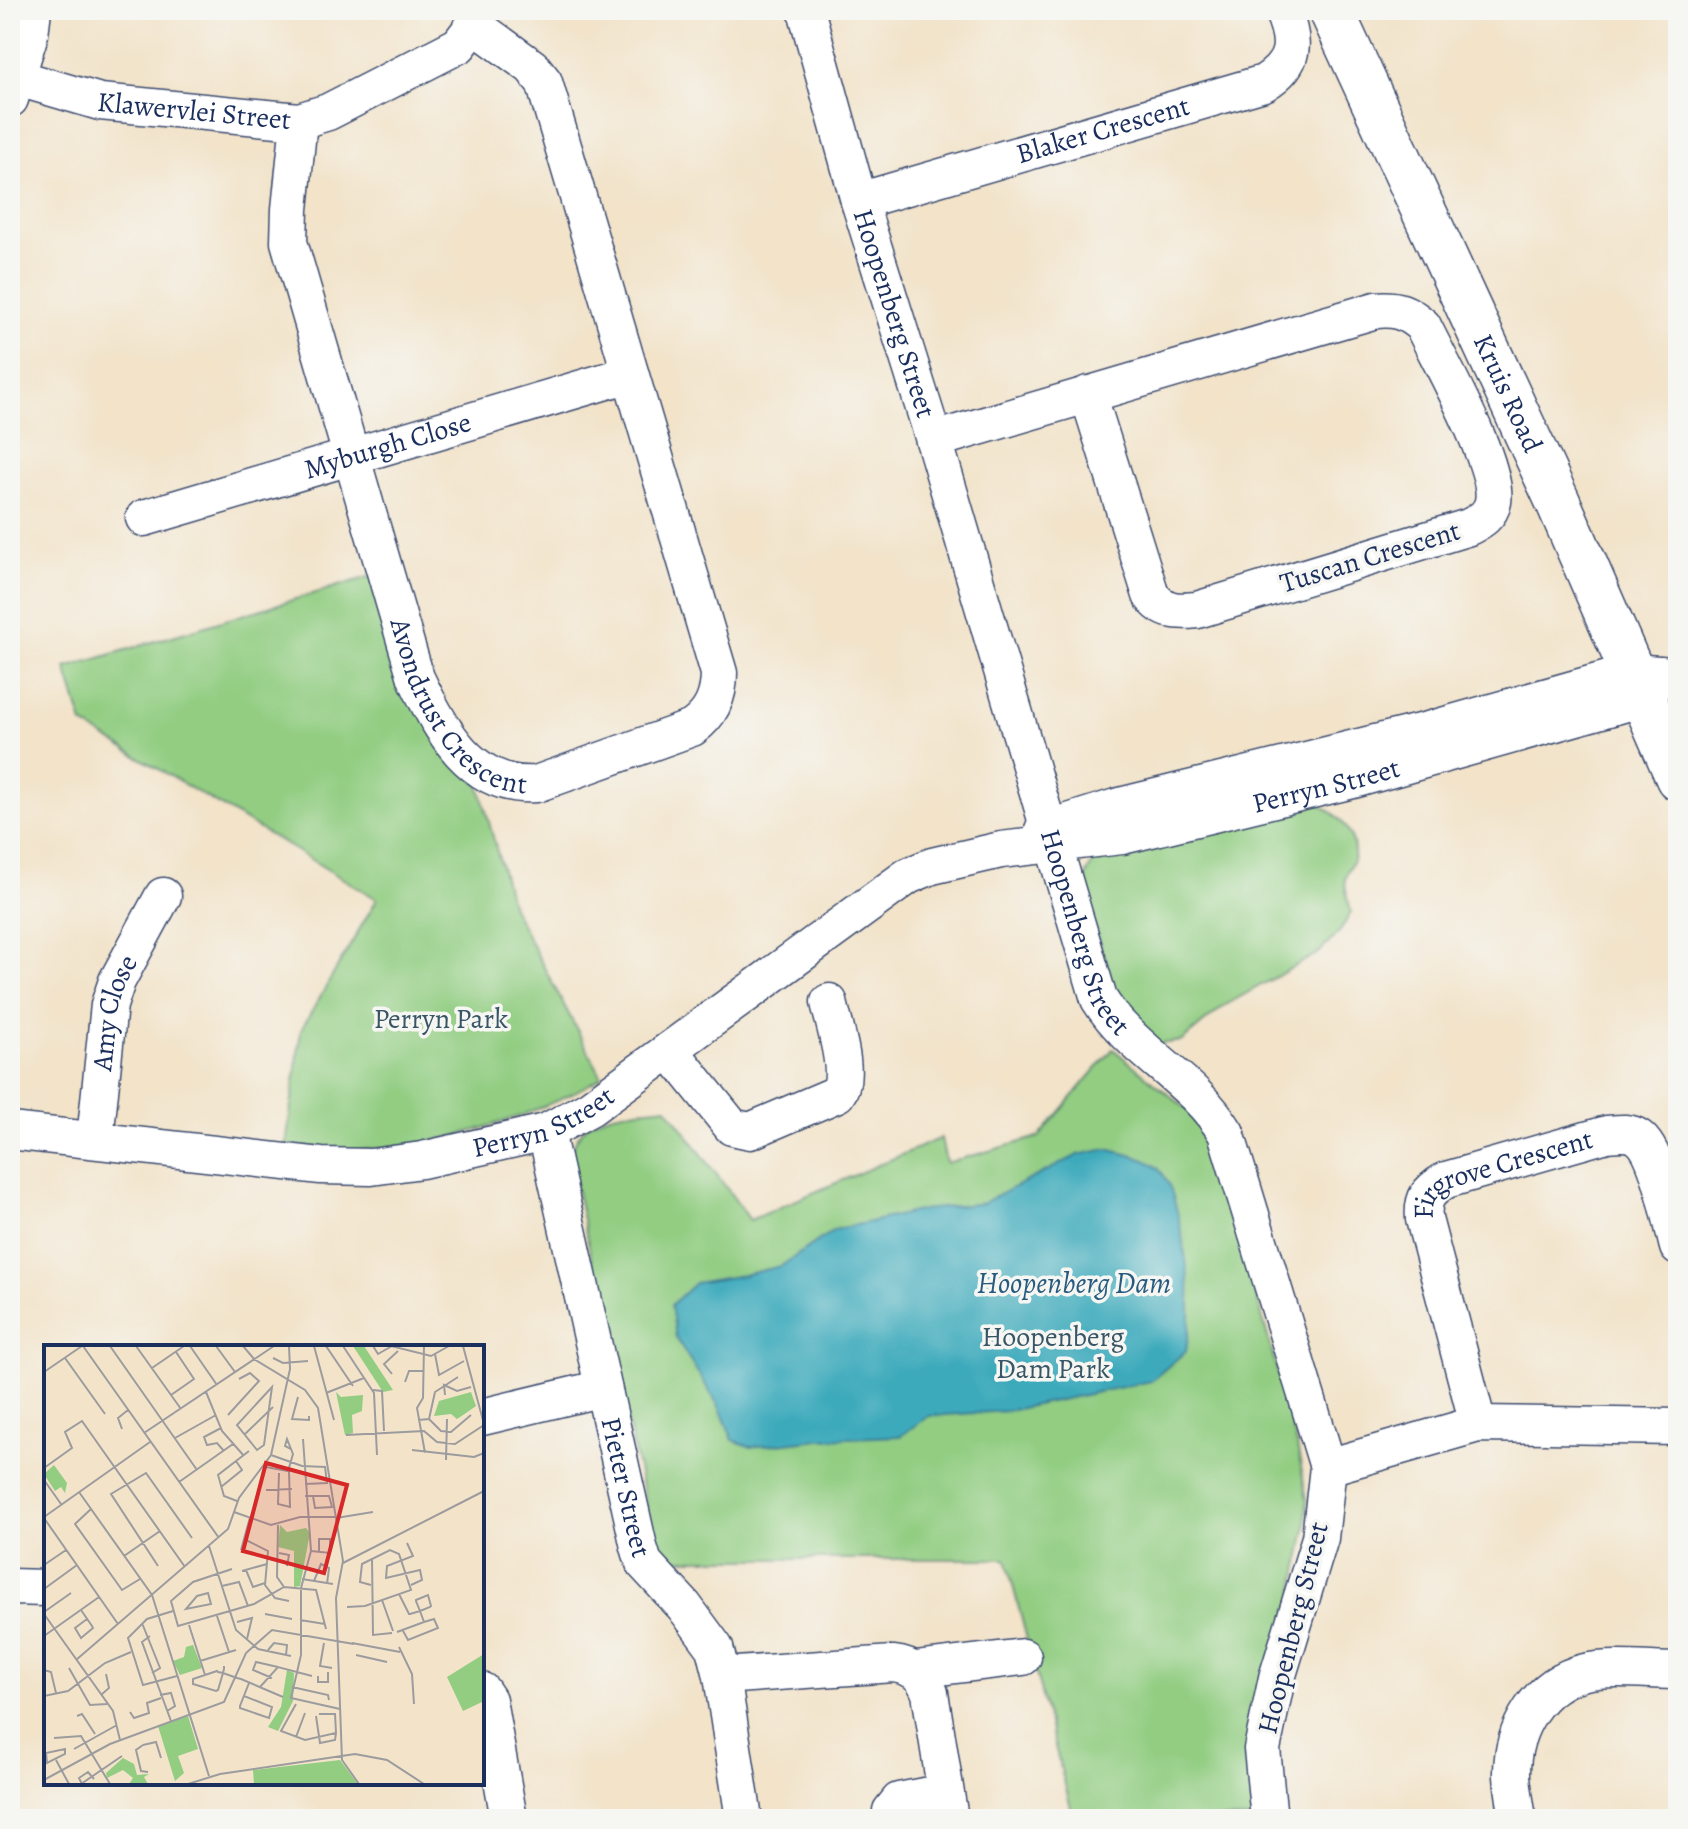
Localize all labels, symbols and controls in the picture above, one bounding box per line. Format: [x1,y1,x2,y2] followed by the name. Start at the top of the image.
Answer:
[96,83,293,139] street label: Klawervlei Street
[1012,87,1194,173] street label: Blaker Crescent
[844,204,945,423] street label: Hoopenberg Street
[1464,328,1552,459] street label: Kruis Road
[299,403,476,489] street label: Myburgh Close
[1275,512,1465,602] street label: Tuscan Crescent
[380,613,528,803] street label: Avondrust Crescent
[1248,749,1404,823] street label: Perryn Street
[1031,825,1138,1044] street label: Hoopenberg Street
[83,948,147,1074] street label: Amy Close
[374,1000,508,1038] park label: Perryn Park
[469,1077,622,1167] street label: Perryn Street
[1405,1120,1597,1219] street label: Firgrove Crescent
[977,1263,1171,1303] water label: Hoopenberg Dam
[982,1318,1124,1388] park label: Hoopenberg Dam Park
[44,1345,484,1785] inset map
[591,1413,660,1562] street label: Pieter Street
[1248,1518,1338,1738] street label: Hoopenberg Street

